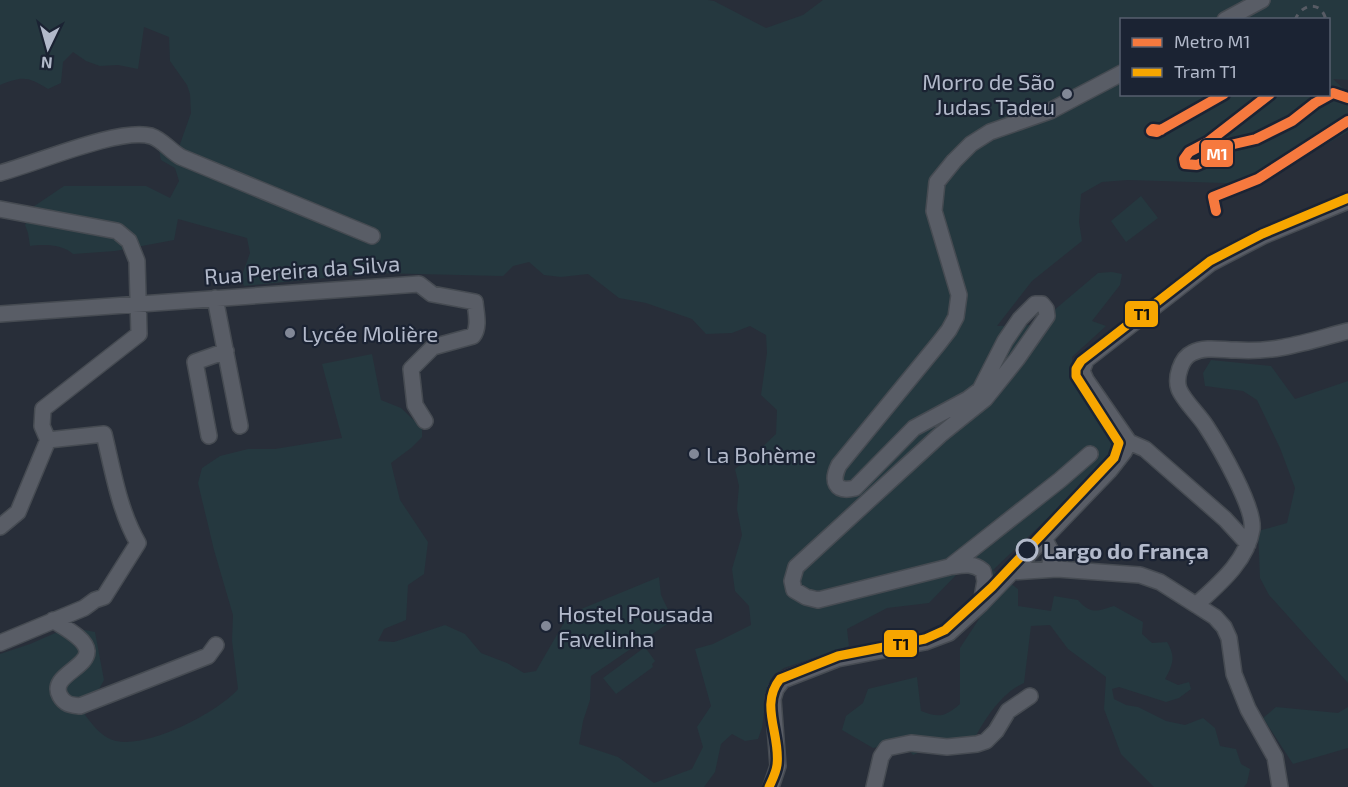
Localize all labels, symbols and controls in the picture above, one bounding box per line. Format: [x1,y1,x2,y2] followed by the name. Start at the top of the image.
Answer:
[18,18,78,78] north arrow
[1120,18,1330,96] legend
[1174,30,1250,52] text: Metro M1
[40,53,53,73] text: N
[1174,60,1237,82] text: Tram T1
[922,68,1055,119] place label: Morro de São Judas Tadeu
[1060,87,1074,101] marker: Morro de São Judas Tadeu
[1200,139,1234,168] line badge: M1
[1206,144,1228,163] text: M1
[203,249,401,289] street label: Rua Pereira da Silva
[1124,300,1159,328] line badge: T1
[1134,304,1150,323] text: T1
[302,320,438,346] place label: Lycée Molière
[283,326,297,340] marker: Lycée Molière
[706,441,816,467] place label: La Bohème
[687,447,701,461] marker: La Bohème
[1043,537,1209,565] place label: Largo do França
[1016,539,1038,561] marker: Largo do França
[558,600,713,651] place label: Hostel Pousada Favelinha
[539,619,553,633] marker: Hostel Pousada Favelinha
[883,629,918,658] line badge: T1
[893,634,909,653] text: T1

